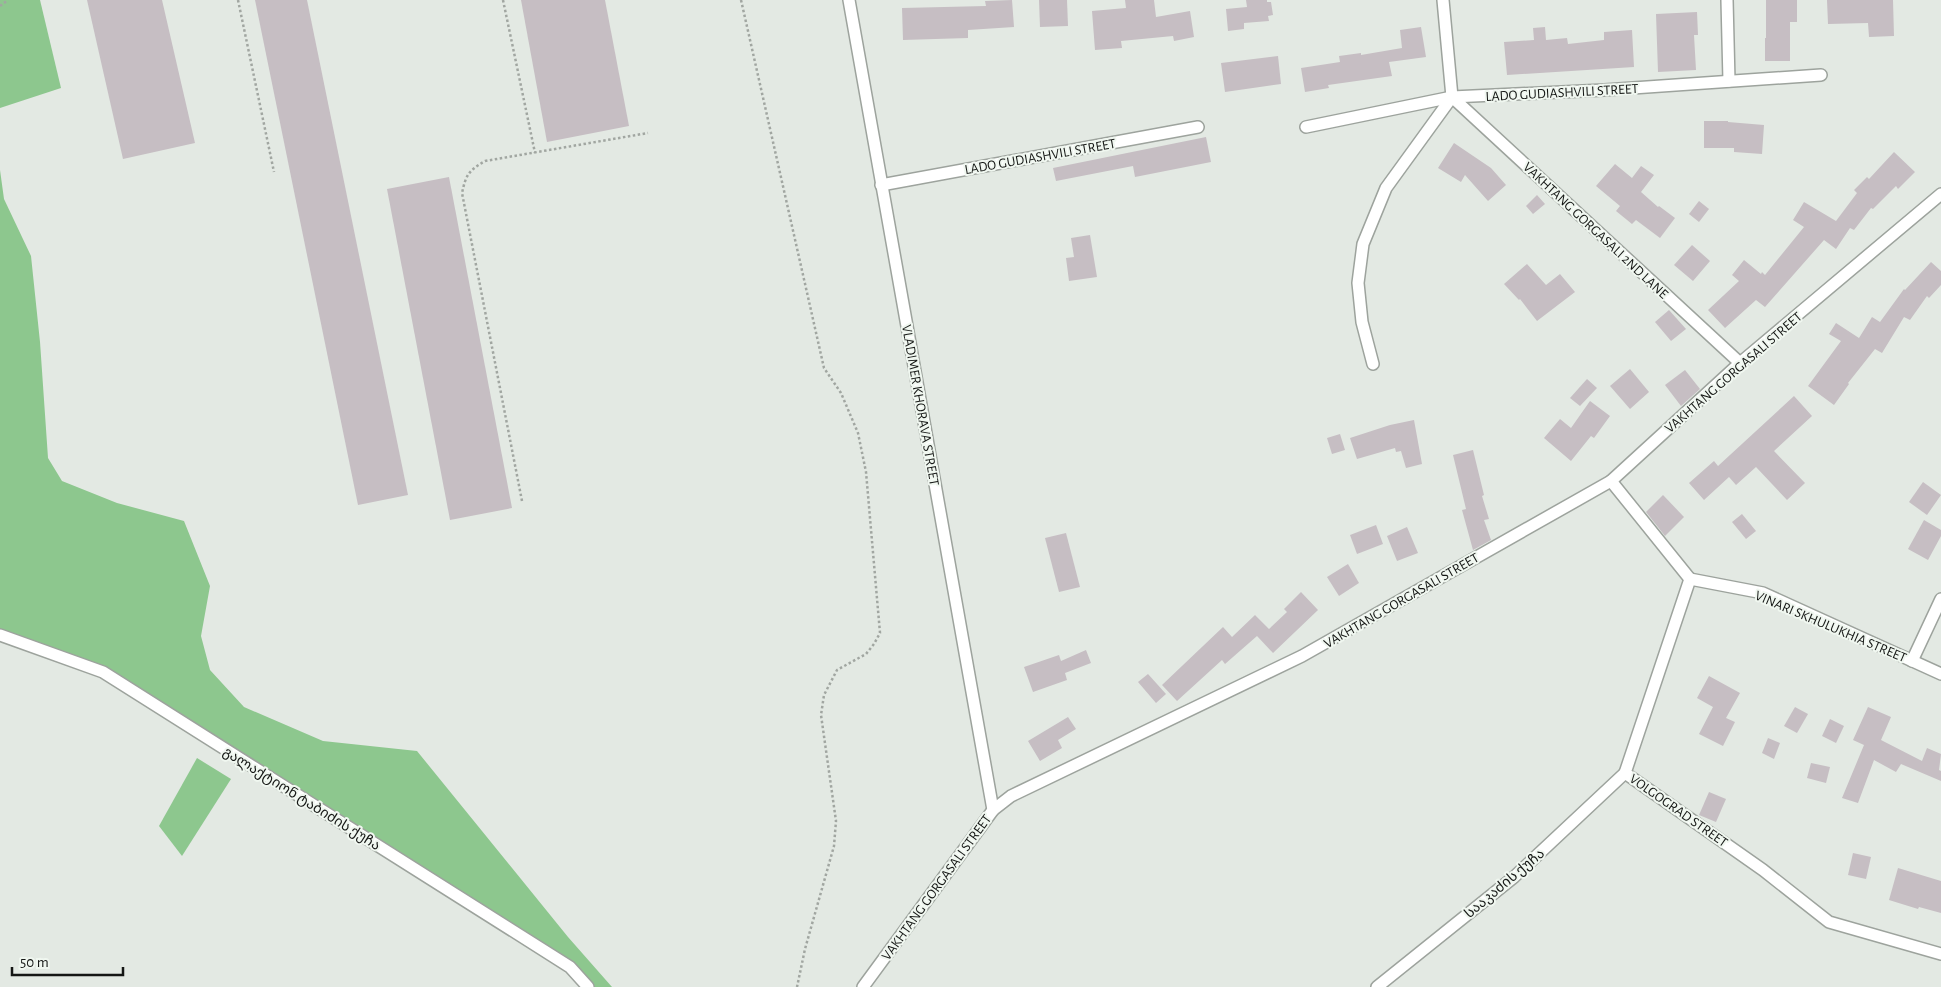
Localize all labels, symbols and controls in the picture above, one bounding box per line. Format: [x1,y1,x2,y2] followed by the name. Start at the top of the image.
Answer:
[1485,82,1639,104] street label: LADO GUDIASHVILI STREET
[964,137,1117,177] street label: LADO GUDIASHVILI STREET
[1520,160,1671,302] street label: VAKHTANG GORGASALI 2ND LANE
[1663,310,1805,436] street label: VAKHTANG GORGASALI STREET
[899,324,941,487] street label: VLADIMER KHORAVA STREET
[1322,551,1481,651] street label: VAKHTANG GORGASALI STREET
[1753,589,1909,665] street label: VINARI SKHULUKHIA STREET
[220,745,383,854] street label: გალაქტიონ ტაბიძის ქუჩა
[1627,772,1730,850] street label: VOLGOGRAD STREET
[879,812,994,963] street label: VAKHTANG GORGASALI STREET
[1462,846,1548,922] street label: სააკაძის ქუჩა
[12,944,124,976] scale bar
[20,955,49,970] text: 50 m

